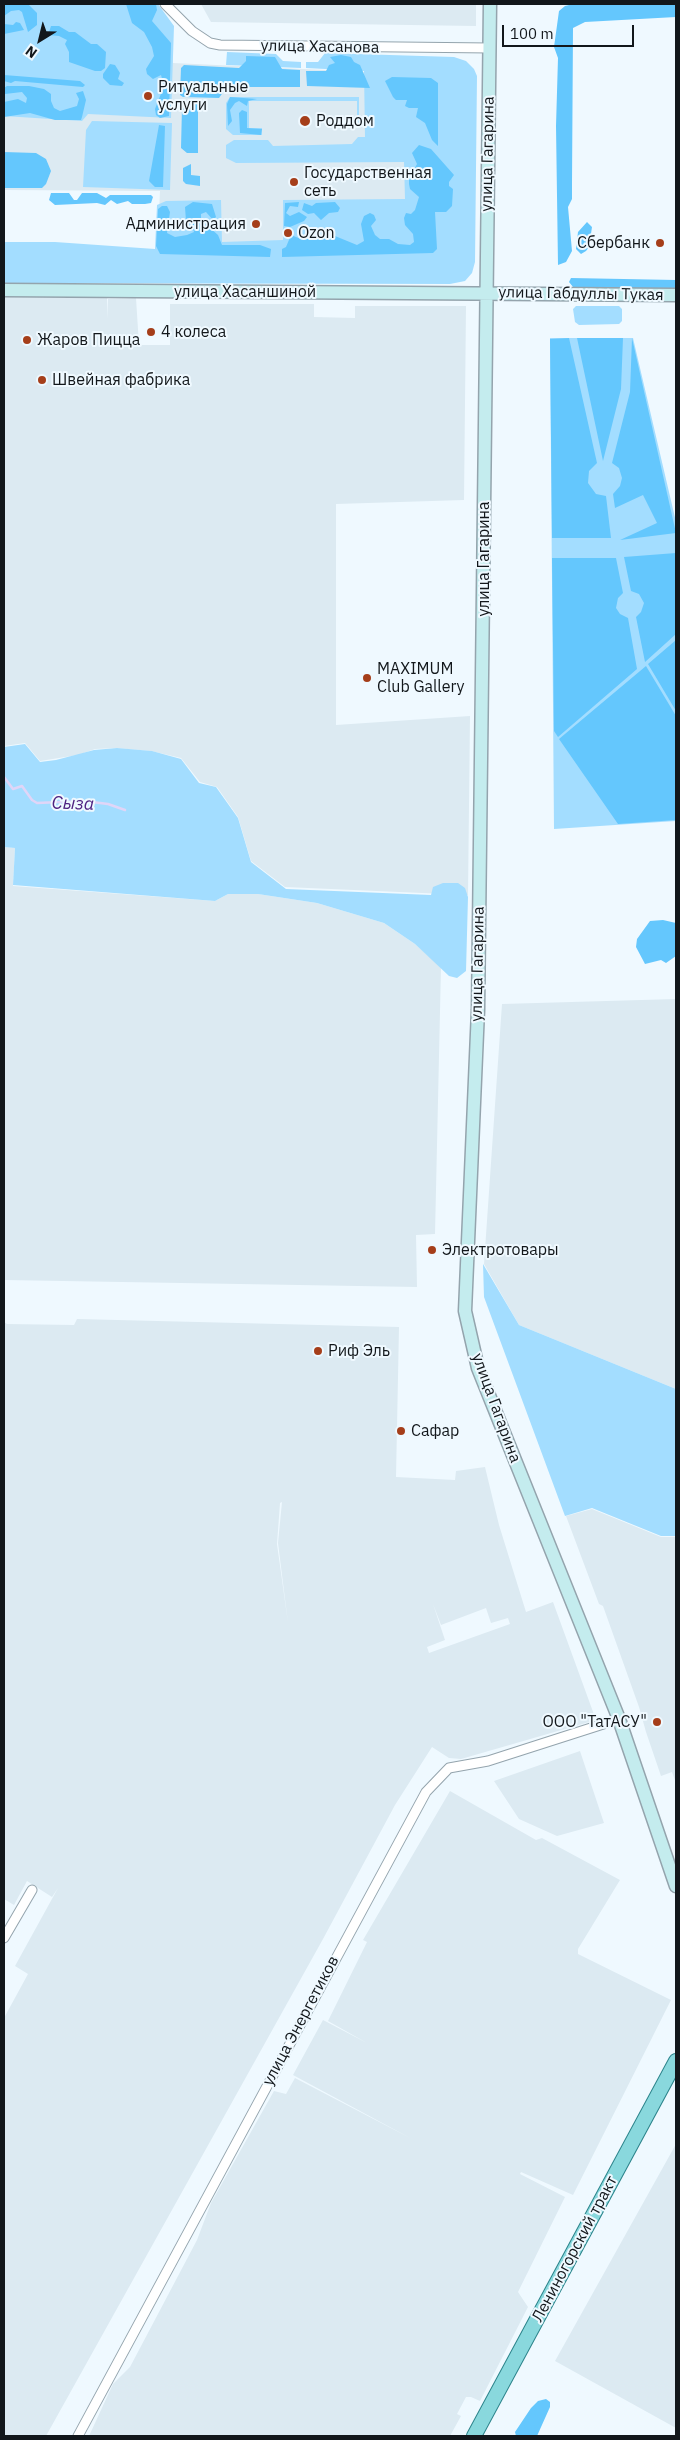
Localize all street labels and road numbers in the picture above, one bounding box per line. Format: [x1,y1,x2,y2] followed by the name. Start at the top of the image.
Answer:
[261,36,379,58] street label: улица Хасанова
[477,96,499,212] street label: улица Гагарина
[174,282,316,302] street label: улица Хасаншиной
[498,283,664,305] street label: улица Габдуллы Тукая
[474,501,494,617] street label: улица Гагарина
[467,906,489,1022] street label: улица Гагарина
[467,1351,525,1465] street label: улица Гагарина
[259,1953,343,2089] street label: улица Энергетиков
[528,2173,622,2325] street label: Лениногорский тракт

